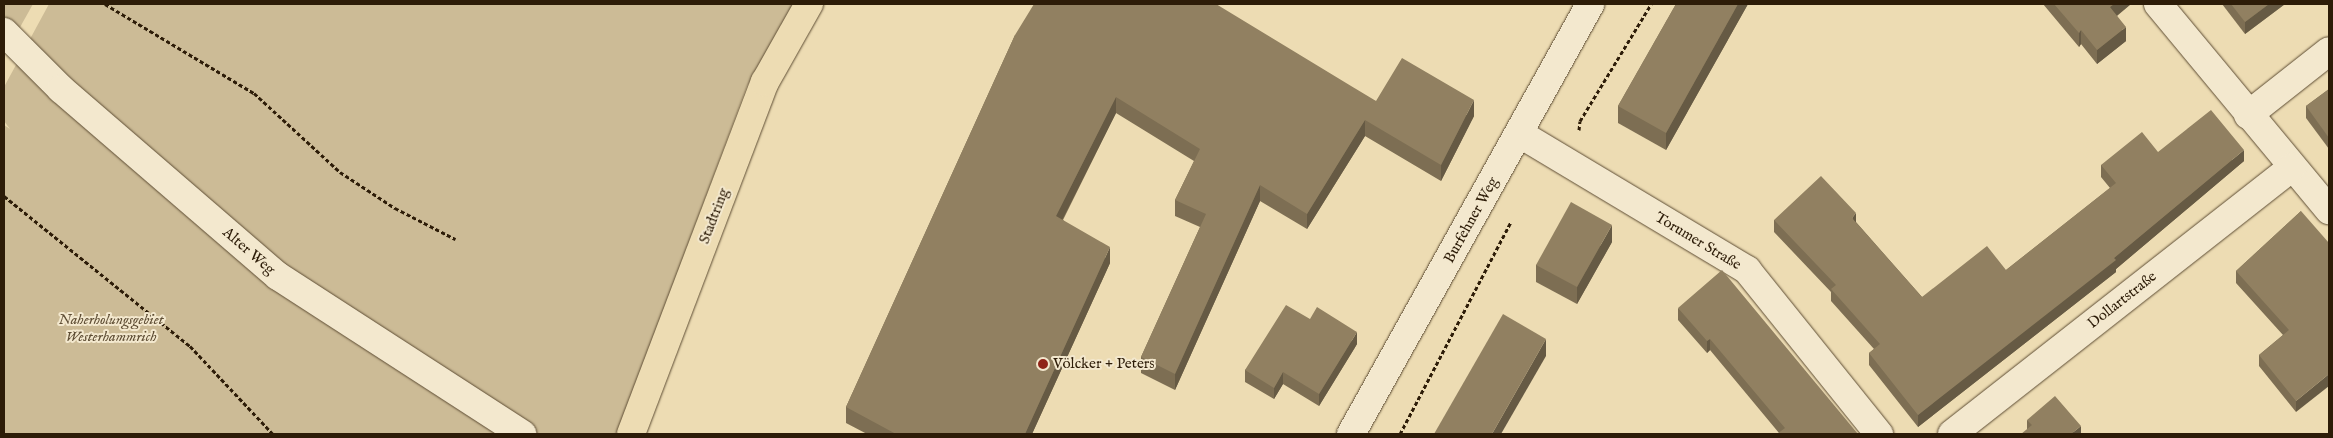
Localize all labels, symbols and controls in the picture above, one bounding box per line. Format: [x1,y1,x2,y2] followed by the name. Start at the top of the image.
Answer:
[1440,174,1502,266] street label: Burfehner Weg
[695,186,733,246] street label: Stadtring
[1652,208,1744,274] street label: Torumer Straße
[219,223,279,279] street label: Alter Weg
[2084,268,2160,332] street label: Dollartstraße
[58,310,164,345] park label: Naherholungsgebiet Westerhammrich
[1053,355,1155,373] place label: Völcker + Peters
[1037,358,1049,370] marker: Völcker + Peters

